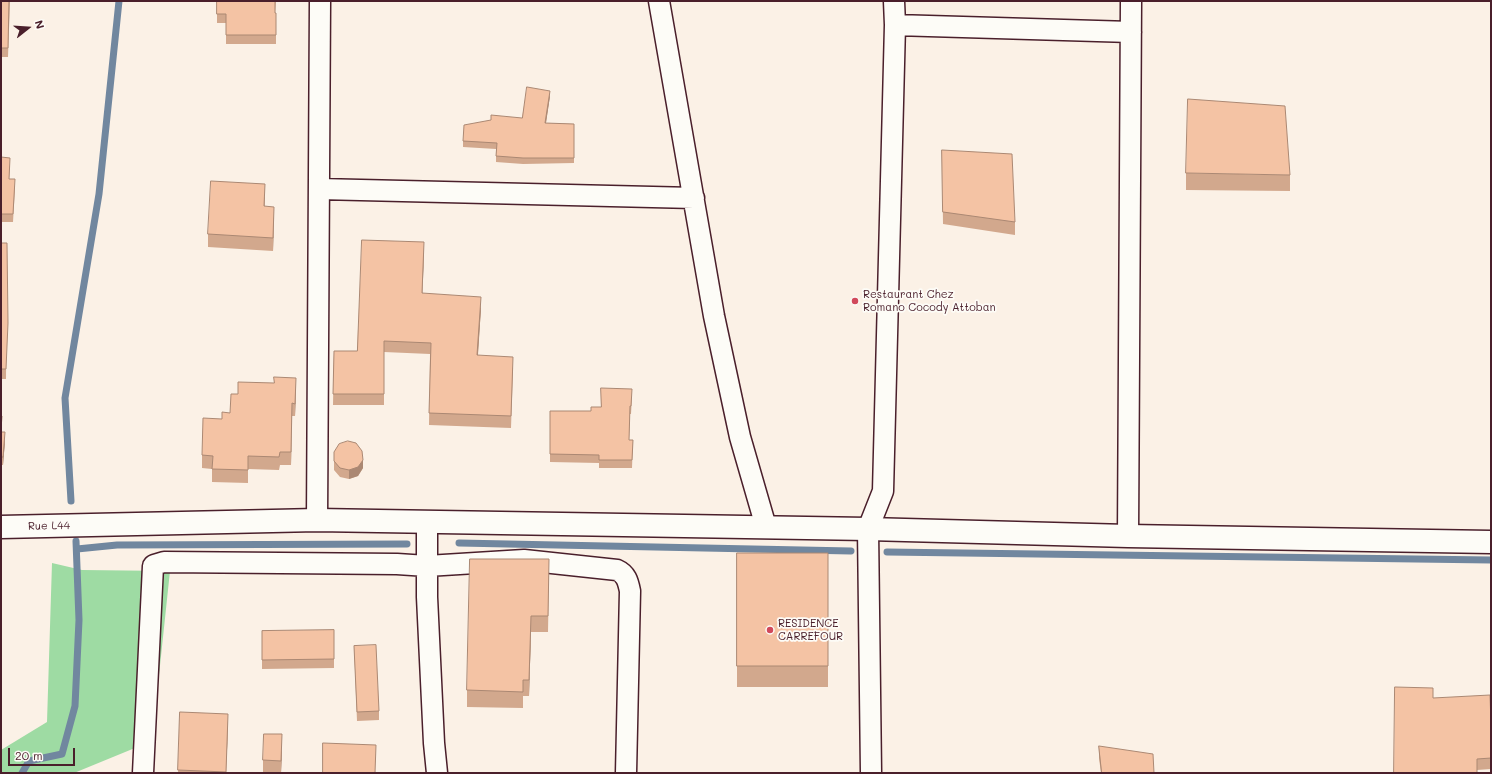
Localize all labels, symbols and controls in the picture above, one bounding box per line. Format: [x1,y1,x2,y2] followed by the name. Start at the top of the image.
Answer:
[8,8,48,48] north arrow
[32,18,48,31] text: N
[863,288,996,314] place label: Restaurant Chez Romano Cocody Attoban
[850,296,860,306] marker: Restaurant Chez Romano Cocody Attoban
[28,519,70,533] street label: Rue L44
[778,617,843,643] place label: RESIDENCE CARREFOUR
[765,625,775,635] marker: RESIDENCE CARREFOUR
[10,740,77,766] scale bar
[15,747,43,763] text: 20 m

